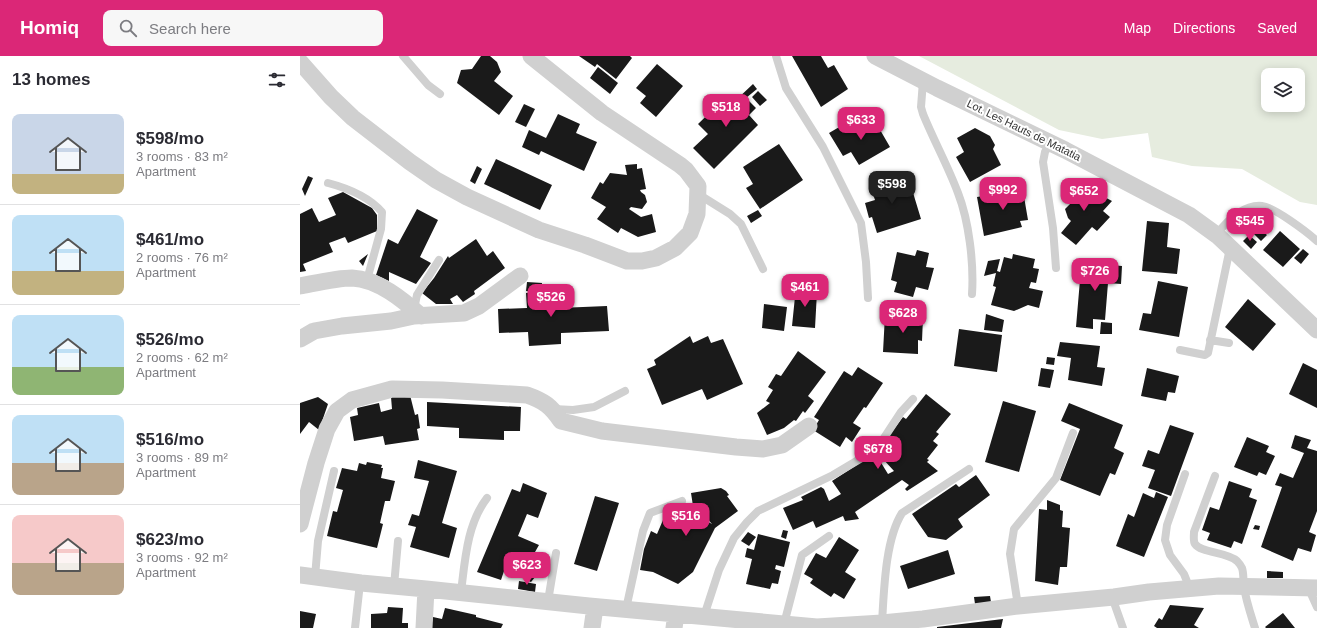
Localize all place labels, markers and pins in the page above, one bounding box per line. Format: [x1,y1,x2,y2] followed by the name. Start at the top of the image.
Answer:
[702,94,750,128] pin: $518
[837,107,885,141] pin: $633
[868,171,916,205] pin: $598
[979,177,1027,211] pin: $992
[1060,178,1108,212] pin: $652
[1226,208,1274,242] pin: $545
[1071,258,1119,292] pin: $726
[781,274,829,308] pin: $461
[527,284,575,318] pin: $526
[879,300,927,334] pin: $628
[854,436,902,470] pin: $678
[662,503,710,537] pin: $516
[503,552,551,586] pin: $623

